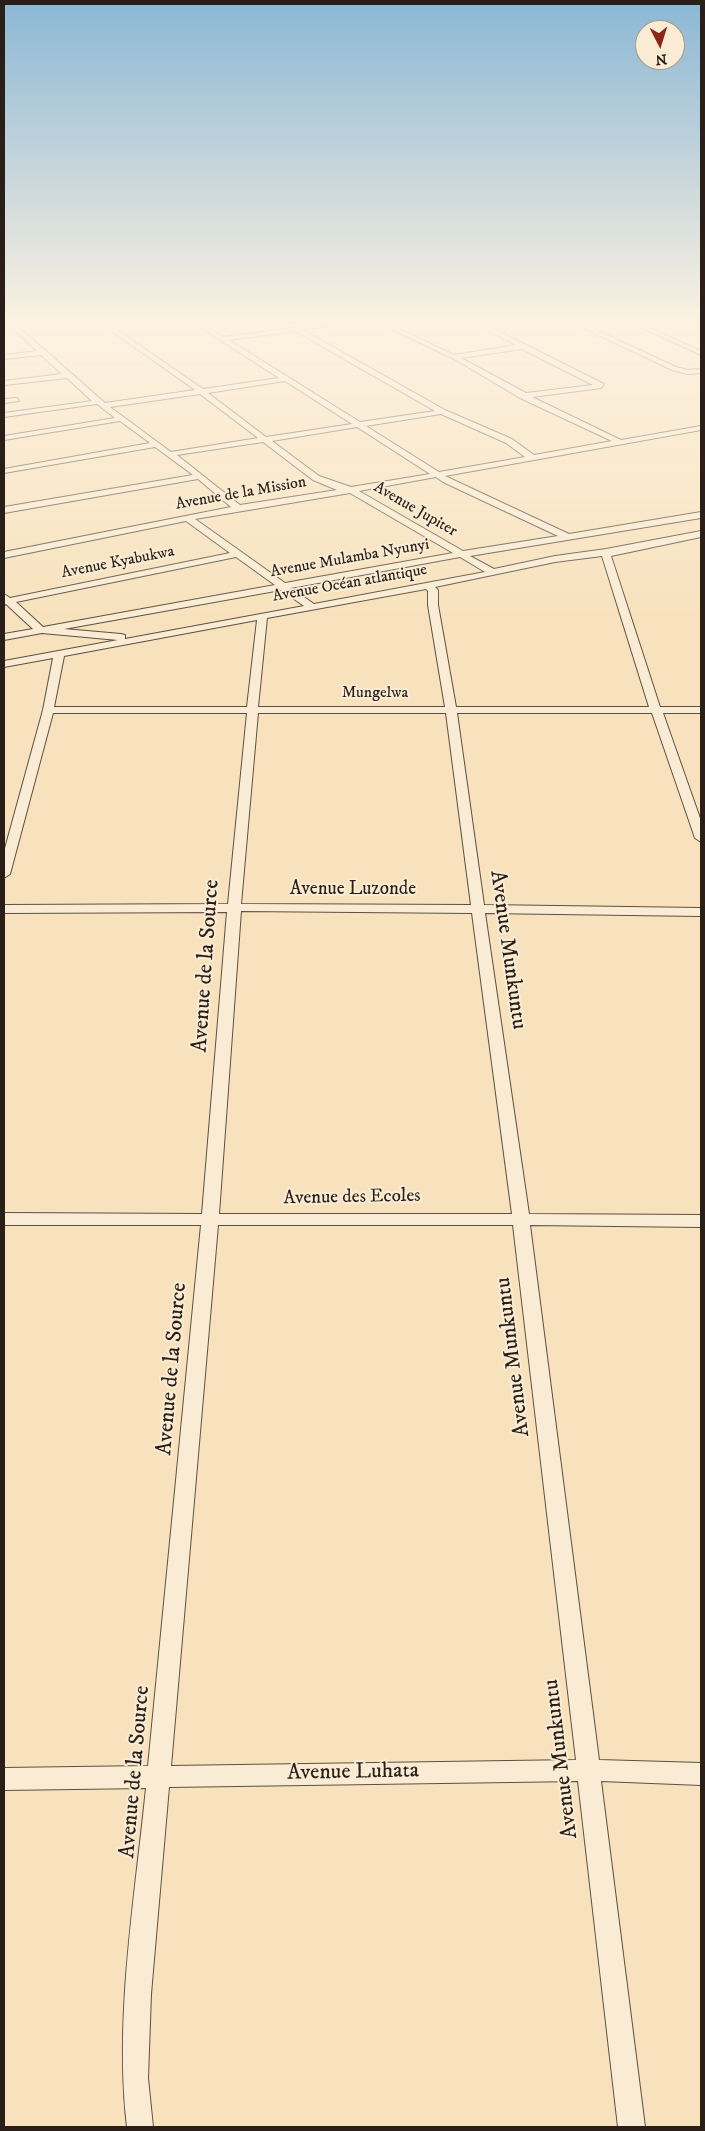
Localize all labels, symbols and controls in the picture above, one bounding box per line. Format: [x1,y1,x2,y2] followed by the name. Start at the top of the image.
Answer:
[635,20,685,70] north arrow
[655,49,668,68] text: N
[174,473,308,515] street label: Avenue de la Mission
[370,478,460,542] street label: Avenue Jupiter
[269,536,431,582] street label: Avenue Mulamba Nyunyi
[60,543,176,583] street label: Avenue Kyabukwa
[271,561,429,607] street label: Avenue Océan atlantique
[342,684,408,704] street label: Mungelwa
[483,869,531,1031] street label: Avenue Munkuntu
[188,879,226,1053] street label: Avenue de la Source
[290,879,416,901] street label: Avenue Luzonde
[283,1185,421,1211] street label: Avenue des Ecoles
[491,1276,537,1438] street label: Avenue Munkuntu
[152,1282,194,1456] street label: Avenue de la Source
[539,1678,585,1840] street label: Avenue Munkuntu
[115,1685,157,1859] street label: Avenue de la Source
[287,1759,419,1787] street label: Avenue Luhata

